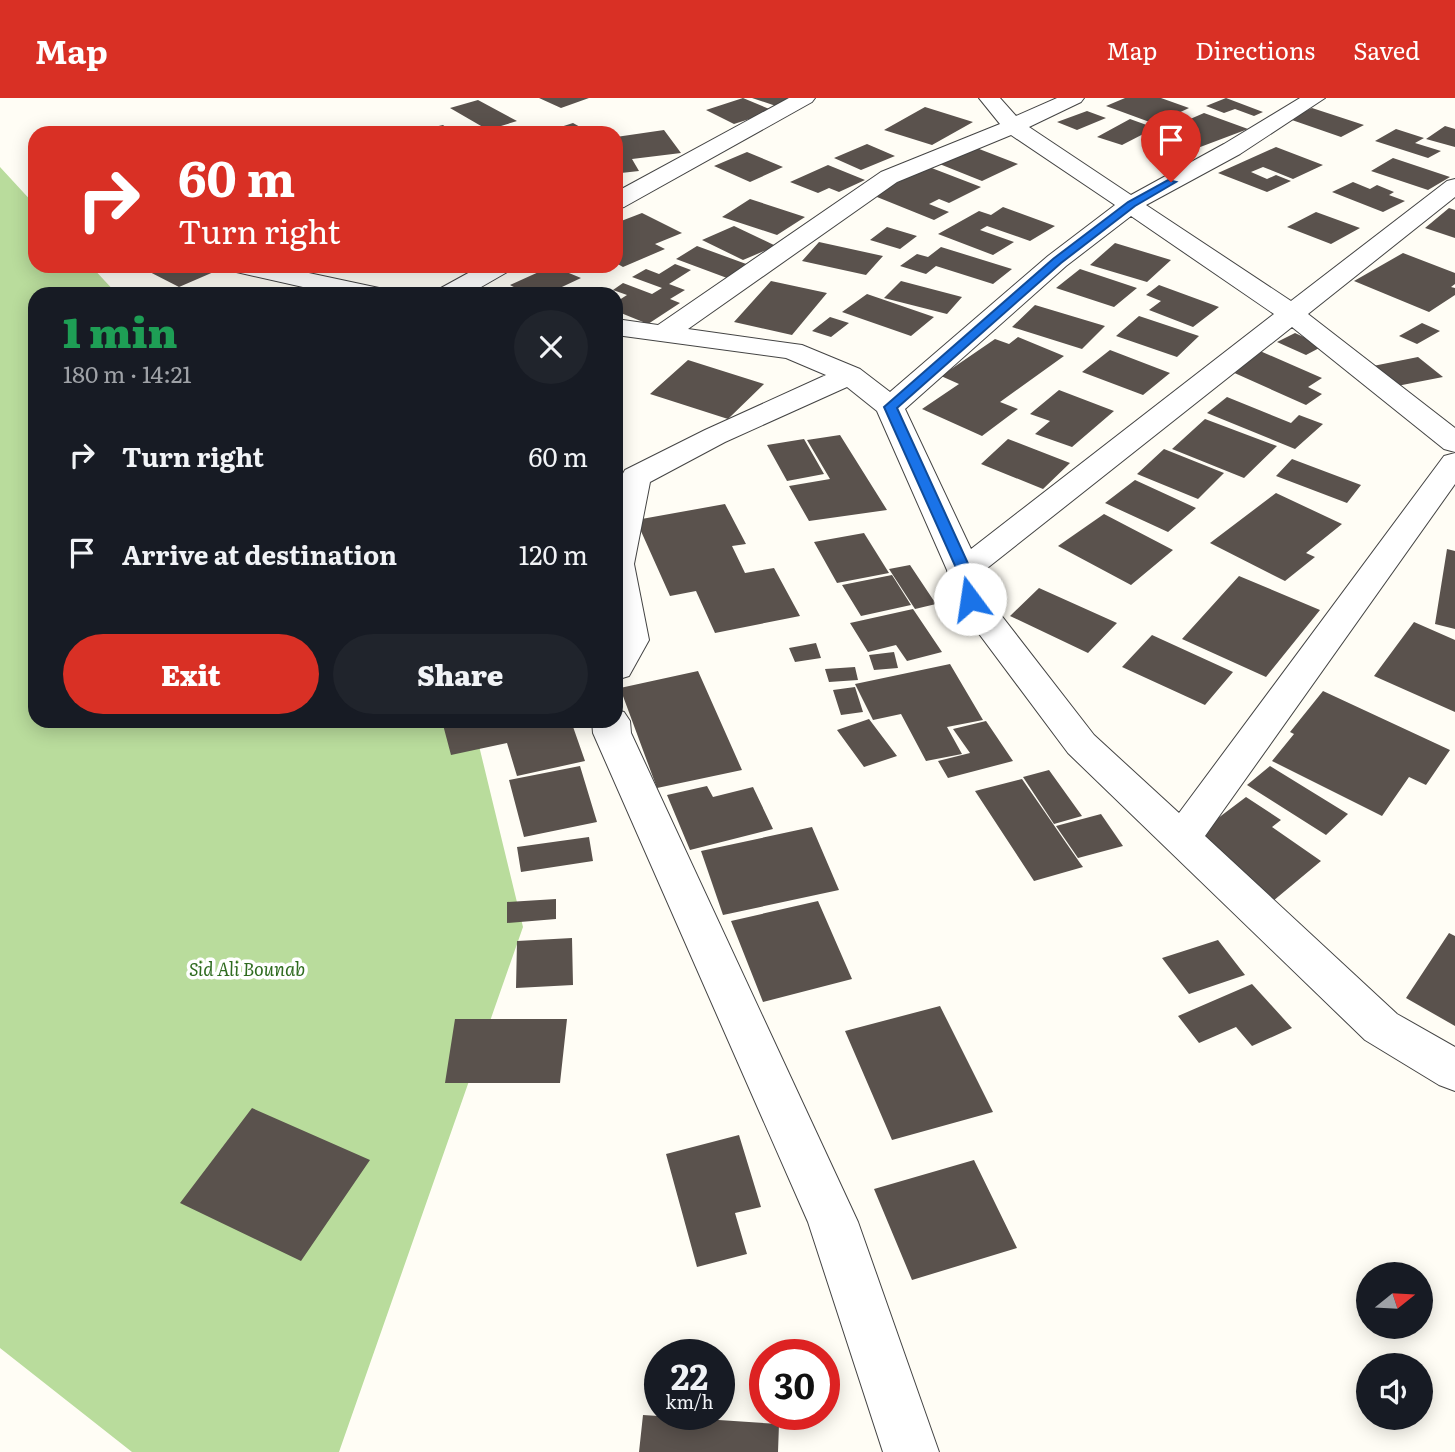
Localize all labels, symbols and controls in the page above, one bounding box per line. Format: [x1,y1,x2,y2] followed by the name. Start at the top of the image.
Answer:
[35,25,108,74] text: Map
[1106,32,1157,67] text: Map
[1195,32,1315,67] text: Directions
[1353,32,1420,67] text: Saved
[1141,110,1201,182] pin
[1152,121,1190,159] icon: arrive
[178,139,295,212] text: 60 m
[63,154,154,245] icon: right
[178,206,340,254] text: Turn right
[63,299,178,361] text: 1 min
[514,310,588,384] button: close
[63,356,192,390] text: 180 m · 14:21
[63,436,101,474] icon: right
[122,436,264,475] text: Turn right
[529,436,588,475] text: 60 m
[63,534,101,572] icon: arrive
[122,534,397,573] text: Arrive at destination
[519,534,588,573] text: 120 m
[933,562,1007,636] position arrow
[63,634,319,714] button: Exit
[333,634,588,714] button: Share
[189,955,305,982] park label: Sid Ali Bounab
[1356,1262,1433,1339] north arrow
[1356,1262,1433,1430] map controls
[749,1339,840,1430] speed limit sign: 30
[671,1349,708,1401] text: 22
[1356,1353,1433,1430] button: sound
[666,1388,713,1415] text: km/h

